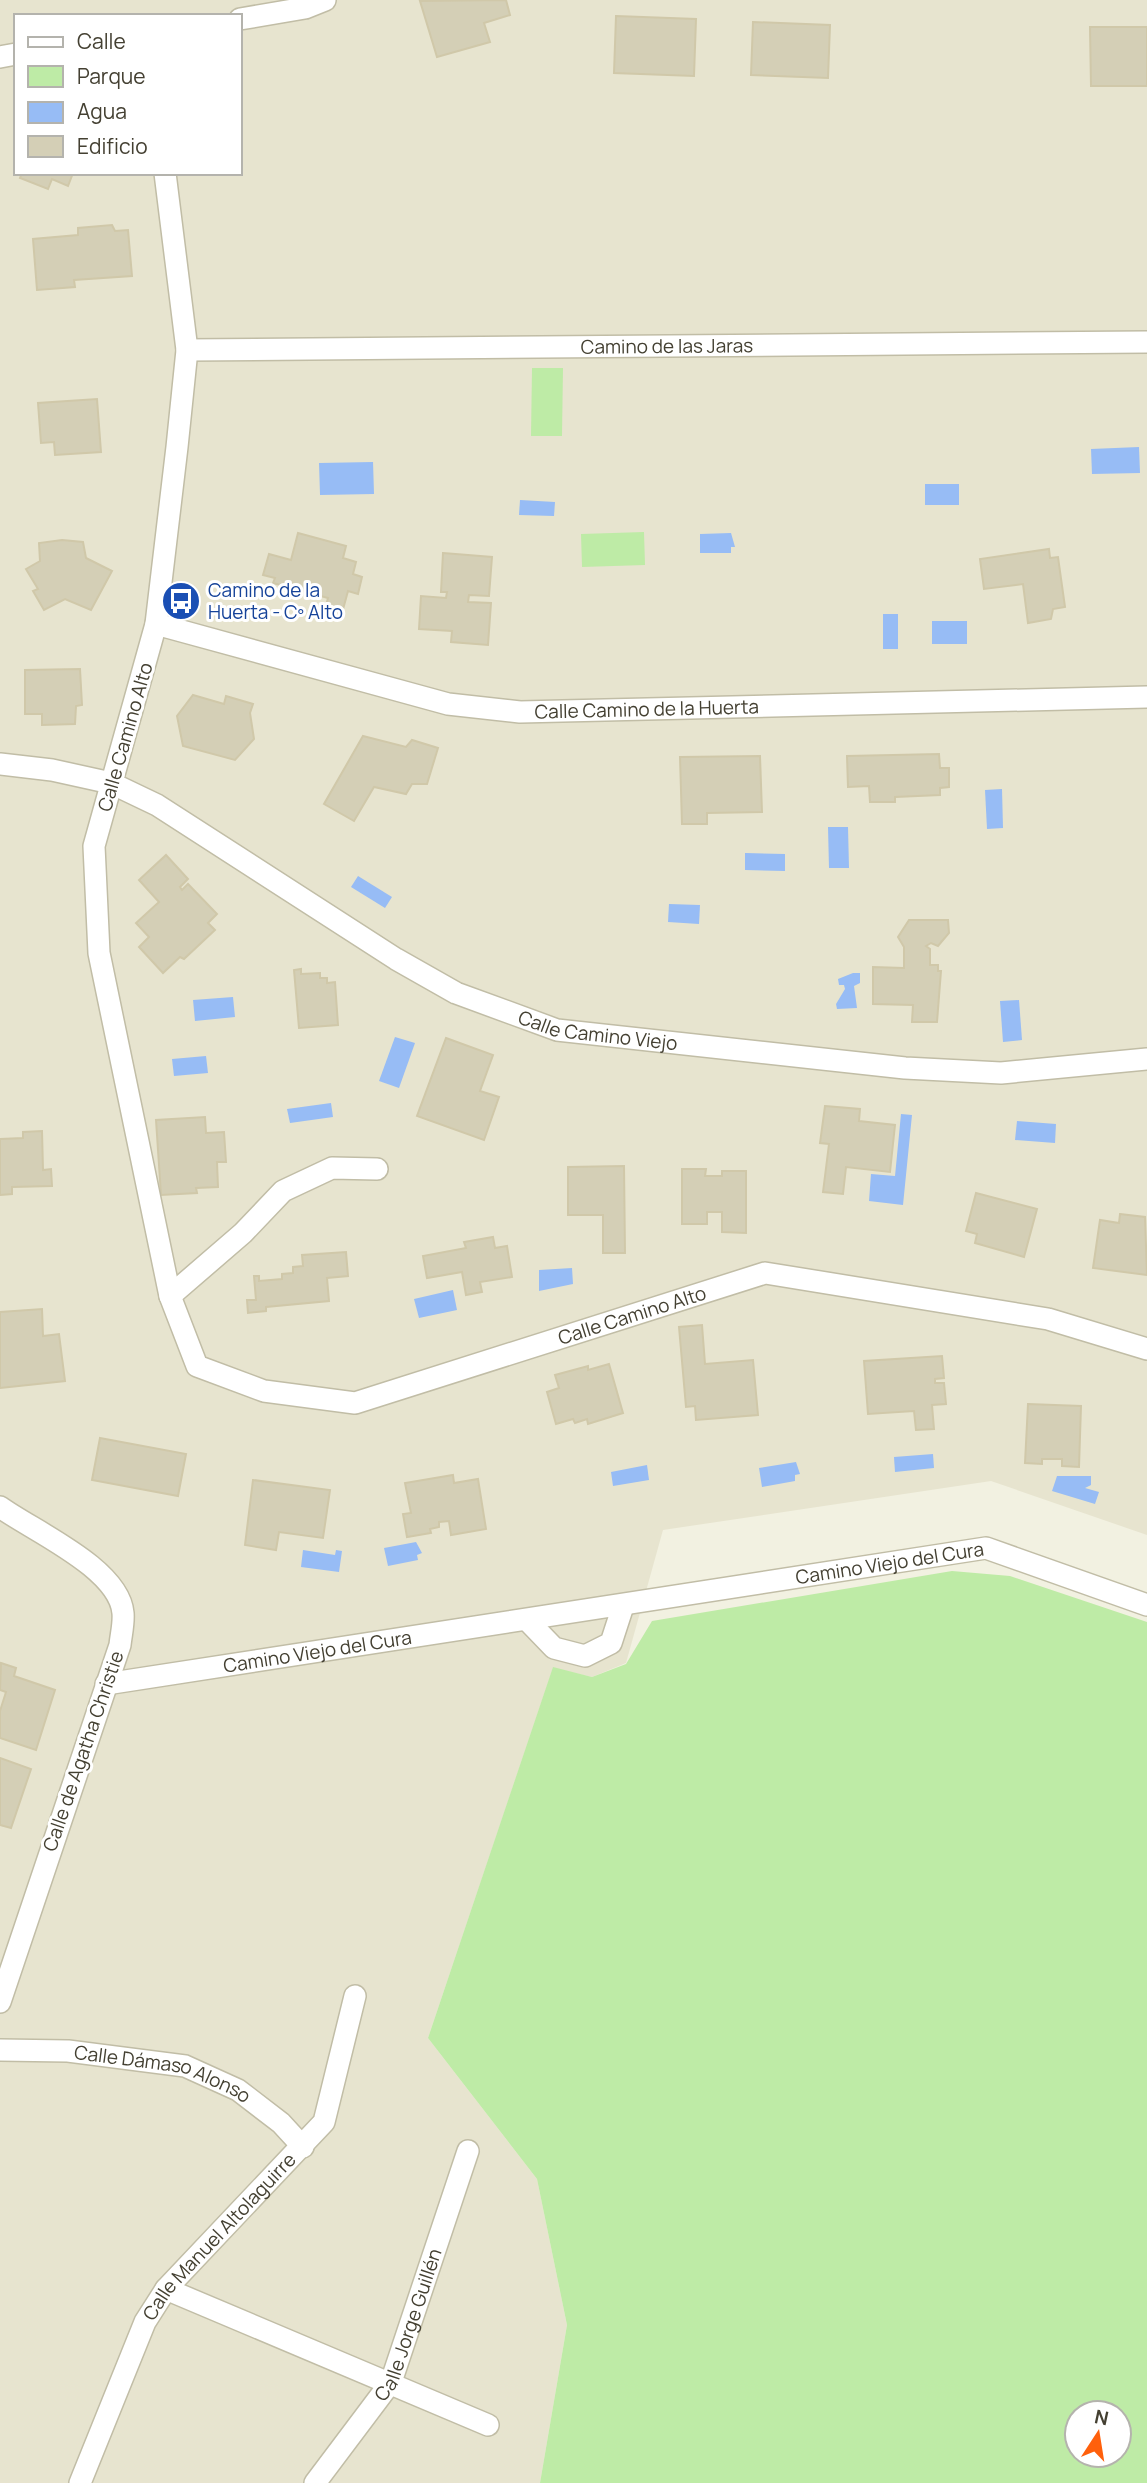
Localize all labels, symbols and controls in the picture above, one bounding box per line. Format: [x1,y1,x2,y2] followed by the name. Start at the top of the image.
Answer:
[14,14,242,175] legend
[77,27,126,55] text: Calle
[77,62,146,90] text: Parque
[77,97,127,125] text: Agua
[77,132,148,160] text: Edificio
[581,332,753,360] street label: Camino de las Jaras
[208,577,343,625] place label: Camino de la Huerta - Cº Alto
[160,580,202,622] bus stop icon: Camino de la Huerta - Cº Alto
[91,659,159,815] street label: Calle Camino Alto
[534,693,759,725] street label: Calle Camino de la Huerta
[515,1004,679,1056] street label: Calle Camino Viejo
[555,1279,709,1351] street label: Calle Camino Alto
[794,1536,986,1590] street label: Camino Viejo del Cura
[222,1624,413,1679] street label: Camino Viejo del Cura
[36,1647,130,1855] street label: Calle de Agatha Christie
[73,2039,257,2109] street label: Calle Dámaso Alonso
[136,2147,301,2325] street label: Calle Manuel Altolaguirre
[368,2245,448,2406] street label: Calle Jorge Guillén
[1063,2399,1133,2469] north arrow
[1092,2403,1111,2432] text: N

